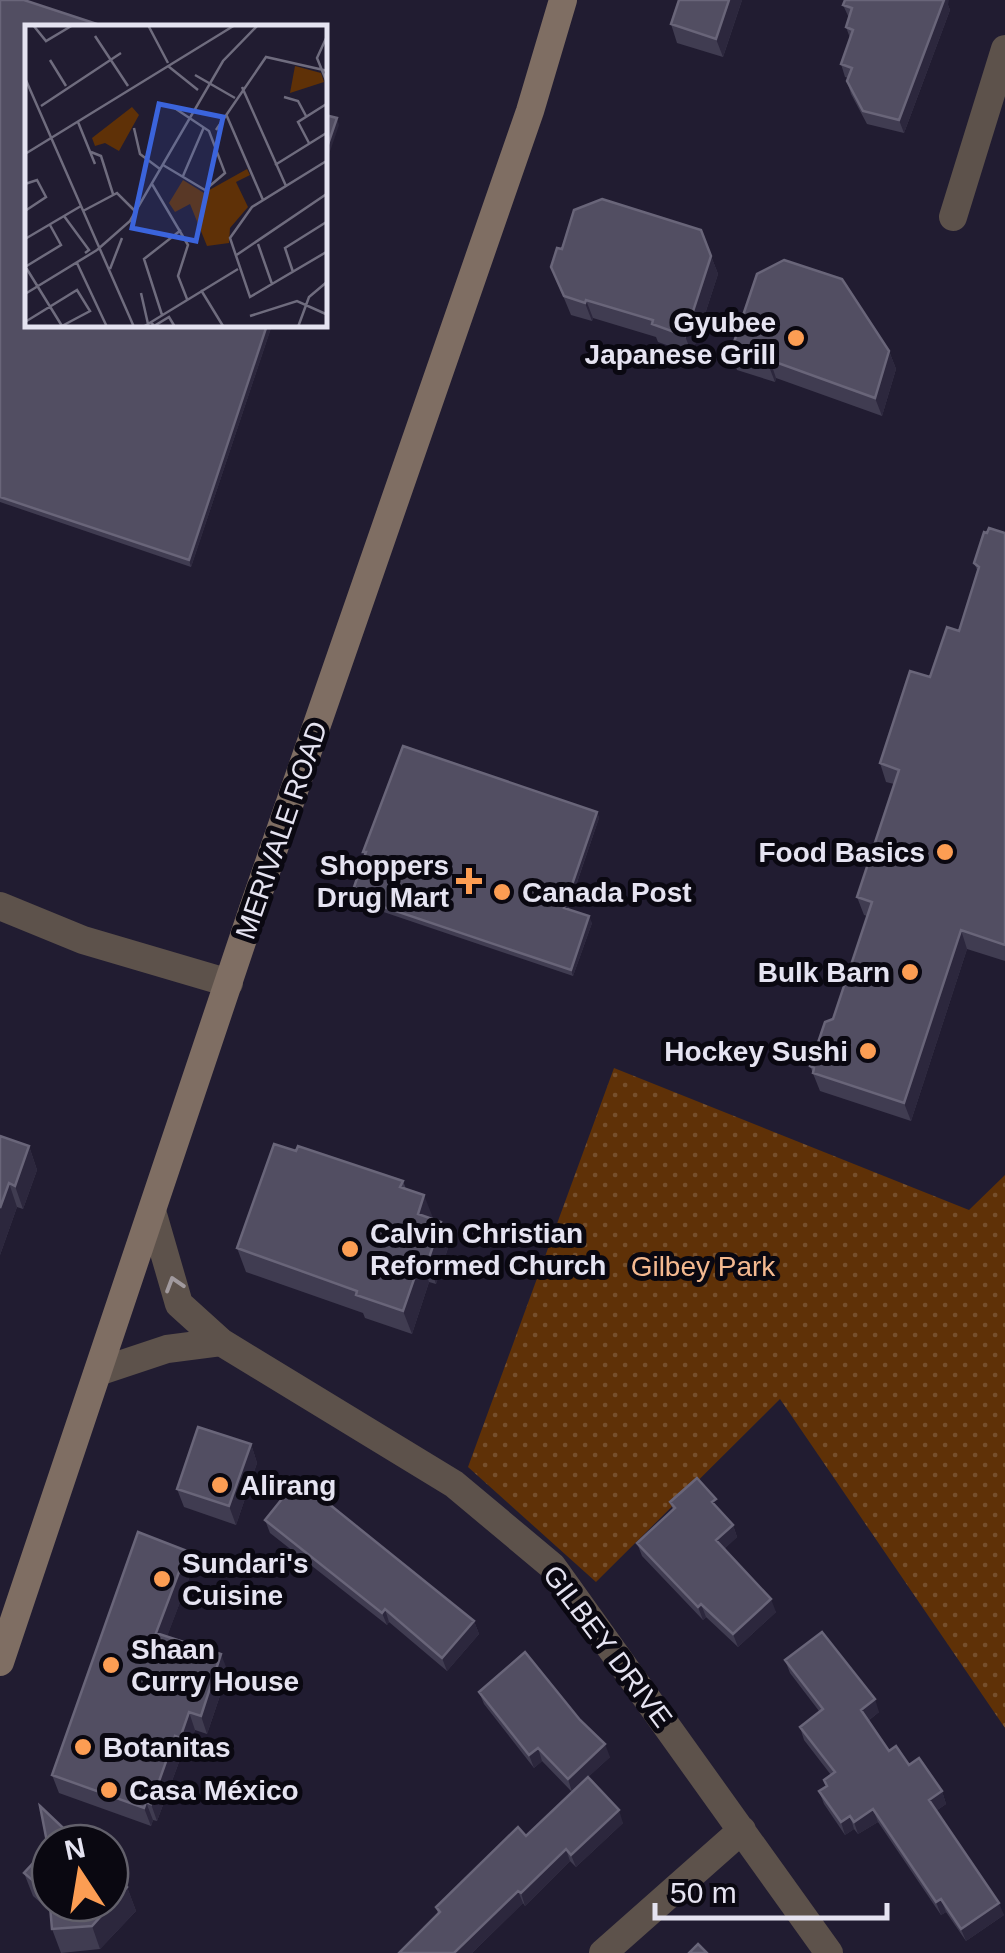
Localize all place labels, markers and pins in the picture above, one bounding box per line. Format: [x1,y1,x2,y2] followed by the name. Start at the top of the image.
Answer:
[585,307,776,370] place label: Gyubee Japanese Grill
[785,327,807,349] marker: Gyubee Japanese Grill
[759,837,925,868] place label: Food Basics
[934,841,956,863] marker: Food Basics
[317,850,449,913] place label: Shoppers Drug Mart
[458,870,480,892] marker: Shoppers Drug Mart
[522,877,692,908] place label: Canada Post
[491,881,513,903] marker: Canada Post
[758,957,890,988] place label: Bulk Barn
[899,961,921,983] marker: Bulk Barn
[664,1036,848,1067] place label: Hockey Sushi
[857,1040,879,1062] marker: Hockey Sushi
[370,1218,606,1281] place label: Calvin Christian Reformed Church
[339,1238,361,1260] marker: Calvin Christian Reformed Church
[240,1470,336,1501] place label: Alirang
[209,1474,231,1496] marker: Alirang
[182,1548,308,1611] place label: Sundari's Cuisine
[151,1568,173,1590] marker: Sundari's Cuisine
[131,1634,299,1697] place label: Shaan Curry House
[100,1654,122,1676] marker: Shaan Curry House
[103,1732,231,1763] place label: Botanitas
[72,1736,94,1758] marker: Botanitas
[129,1775,299,1806] place label: Casa México
[98,1779,120,1801] marker: Casa México

